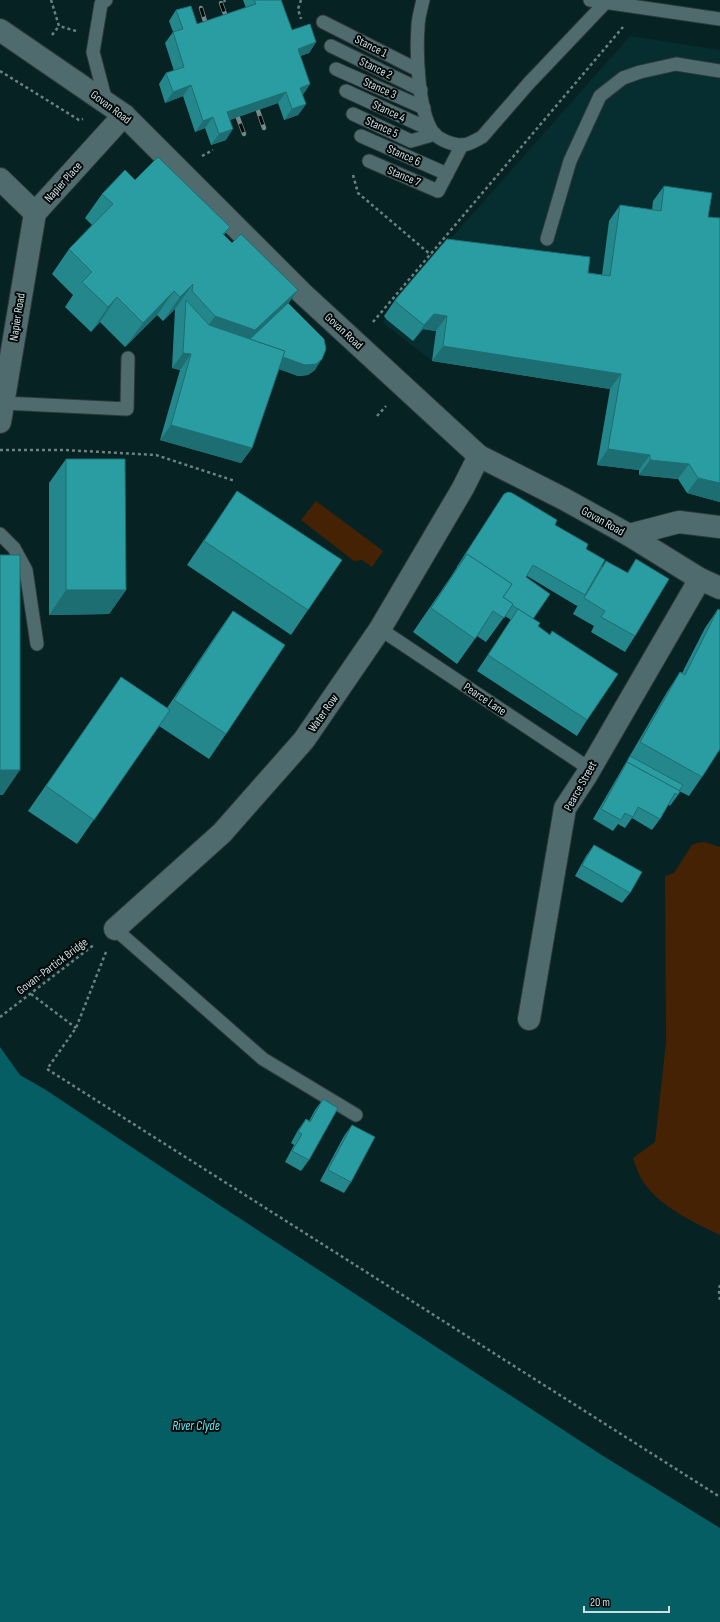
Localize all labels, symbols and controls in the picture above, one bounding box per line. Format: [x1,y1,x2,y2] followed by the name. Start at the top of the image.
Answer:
[352,32,390,61] street label: Stance 1
[357,54,395,83] street label: Stance 2
[361,74,399,102] street label: Stance 3
[87,87,134,128] street label: Govan Road
[370,97,408,126] street label: Stance 4
[363,114,401,141] street label: Stance 5
[385,141,423,169] street label: Stance 6
[41,159,86,206] street label: Napier Place
[385,163,423,190] street label: Stance 7
[6,292,29,342] street label: Napier Road
[321,310,366,353] street label: Govan Road
[579,503,627,539] street label: Govan Road
[461,680,509,719] street label: Pearce Lane
[305,691,342,735] street label: Water Row
[561,758,600,814] street label: Pearce Street
[14,935,91,998] street label: Govan-Partick Bridge
[172,1418,220,1434] water label: River Clyde
[584,1588,669,1614] scale bar
[590,1595,610,1610] text: 20 m

